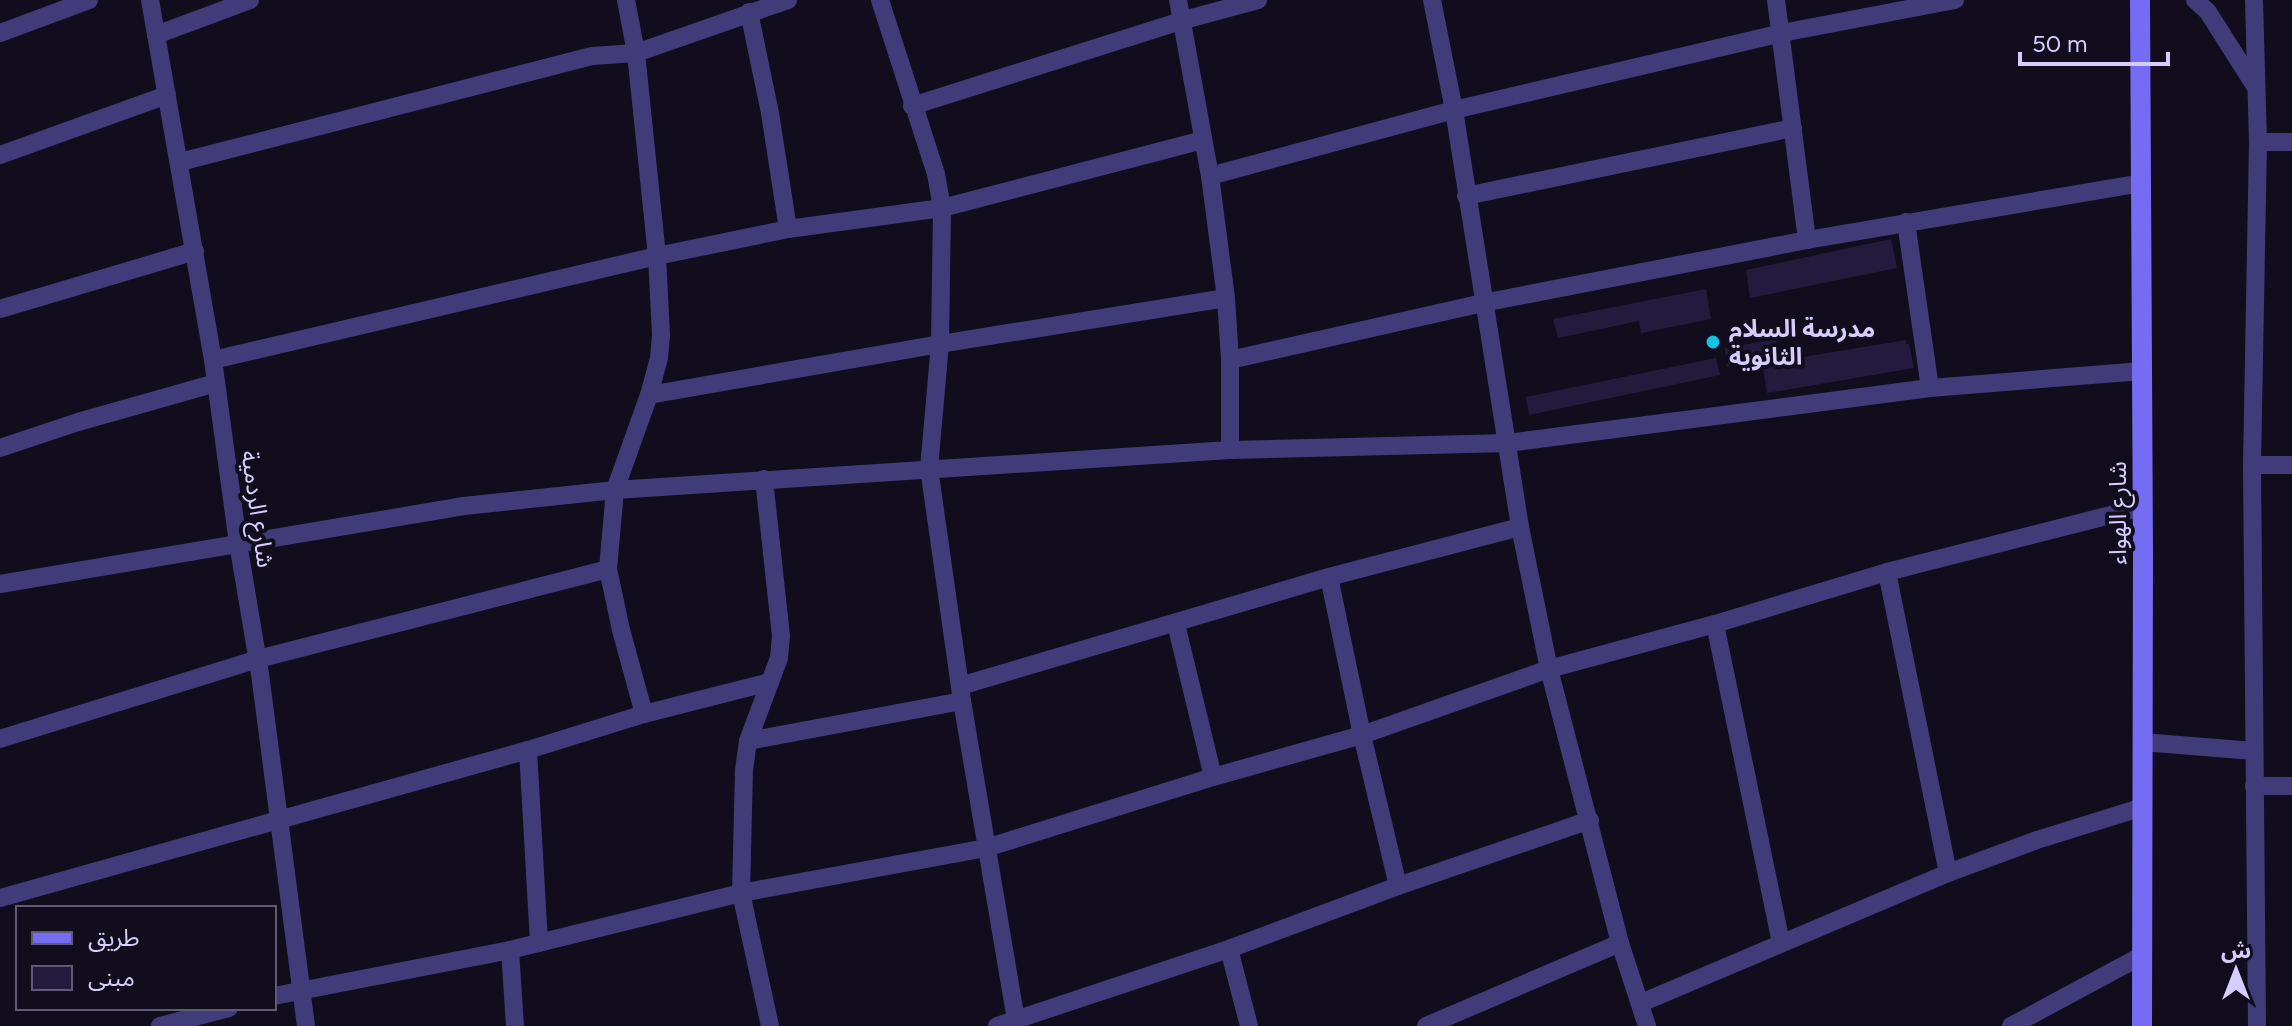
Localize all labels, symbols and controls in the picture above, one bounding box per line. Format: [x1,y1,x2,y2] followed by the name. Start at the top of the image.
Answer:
[2020,16,2168,66] scale bar
[2032,29,2088,58] text: 50 m
[1729,314,1875,371] place label: مدرسة السلام الثانوية
[1704,333,1722,351] marker: مدرسة السلام الثانوية
[232,449,281,570] street label: شارع الردمية
[2103,461,2135,565] street label: شارع الهواء
[16,906,276,1010] legend
[88,923,140,953] text: طريق
[2196,930,2276,1010] north arrow
[2221,937,2251,964] text: ش
[88,963,135,992] text: مبنى

